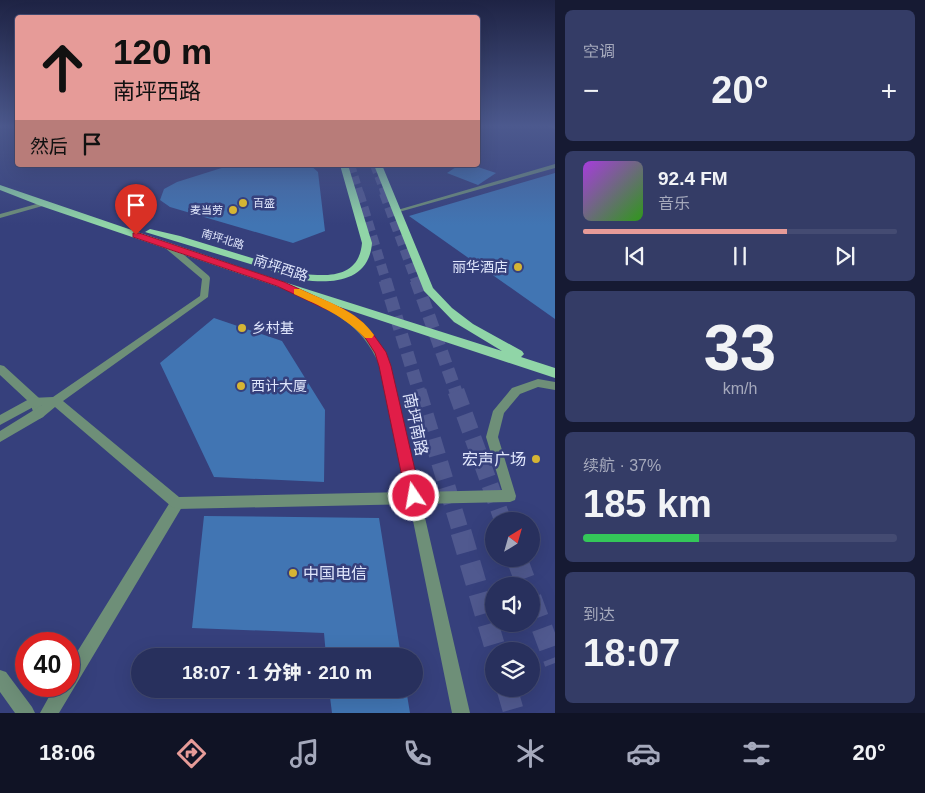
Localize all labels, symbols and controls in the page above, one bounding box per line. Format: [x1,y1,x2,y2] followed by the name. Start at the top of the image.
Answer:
[113,32,212,71] text: 120 m
[30,35,95,100] icon: ahead
[583,43,615,60] text: 空调
[711,69,769,111] text: 20°
[583,75,599,106] text: −
[881,75,897,106] text: +
[113,79,201,104] text: 南坪西路
[78,130,106,158] icon: arrive
[30,136,68,157] text: 然后
[658,168,728,189] text: 92.4 FM
[115,184,157,235] pin
[122,191,150,219] icon: arrive
[658,195,690,212] text: 音乐
[237,197,249,209] marker: 百盛
[253,197,275,209] place label: 百盛
[190,204,223,216] place label: 麦当劳
[227,204,239,216] marker: 麦当劳
[200,227,246,251] street label: 南坪北路
[621,242,649,270] icon: previous
[726,242,754,270] icon: pause
[831,242,859,270] icon: next
[252,252,310,284] street label: 南坪西路
[452,259,508,275] place label: 丽华酒店
[512,261,524,273] marker: 丽华酒店
[704,311,776,384] text: 33
[252,320,294,336] place label: 乡村基
[236,322,248,334] marker: 乡村基
[251,378,307,394] place label: 西计大厦
[235,380,247,392] marker: 西计大厦
[723,380,757,397] text: km/h
[401,391,430,457] street label: 南坪南路
[462,451,526,468] place label: 宏声广场
[530,453,542,465] marker: 宏声广场
[583,457,661,474] text: 续航 · 37%
[387,469,439,521] position arrow
[583,483,712,525] text: 185 km
[485,512,540,568] north arrow
[485,512,540,697] map controls
[303,565,367,582] place label: 中国电信
[287,567,299,579] marker: 中国电信
[485,577,540,632] button: sound
[583,606,615,623] text: 到达
[15,632,80,697] speed limit sign: 40
[583,632,680,674] text: 18:07
[485,642,540,697] button: layers
[182,662,372,683] text: 18:07 · 1 分钟 · 210 m
[174,736,209,771] icon: directions
[287,736,322,771] icon: music
[400,736,435,771] icon: phone
[513,736,548,771] icon: climate
[626,736,661,771] icon: car
[739,736,774,771] icon: filters
[39,740,95,765] text: 18:06
[853,740,886,765] text: 20°

